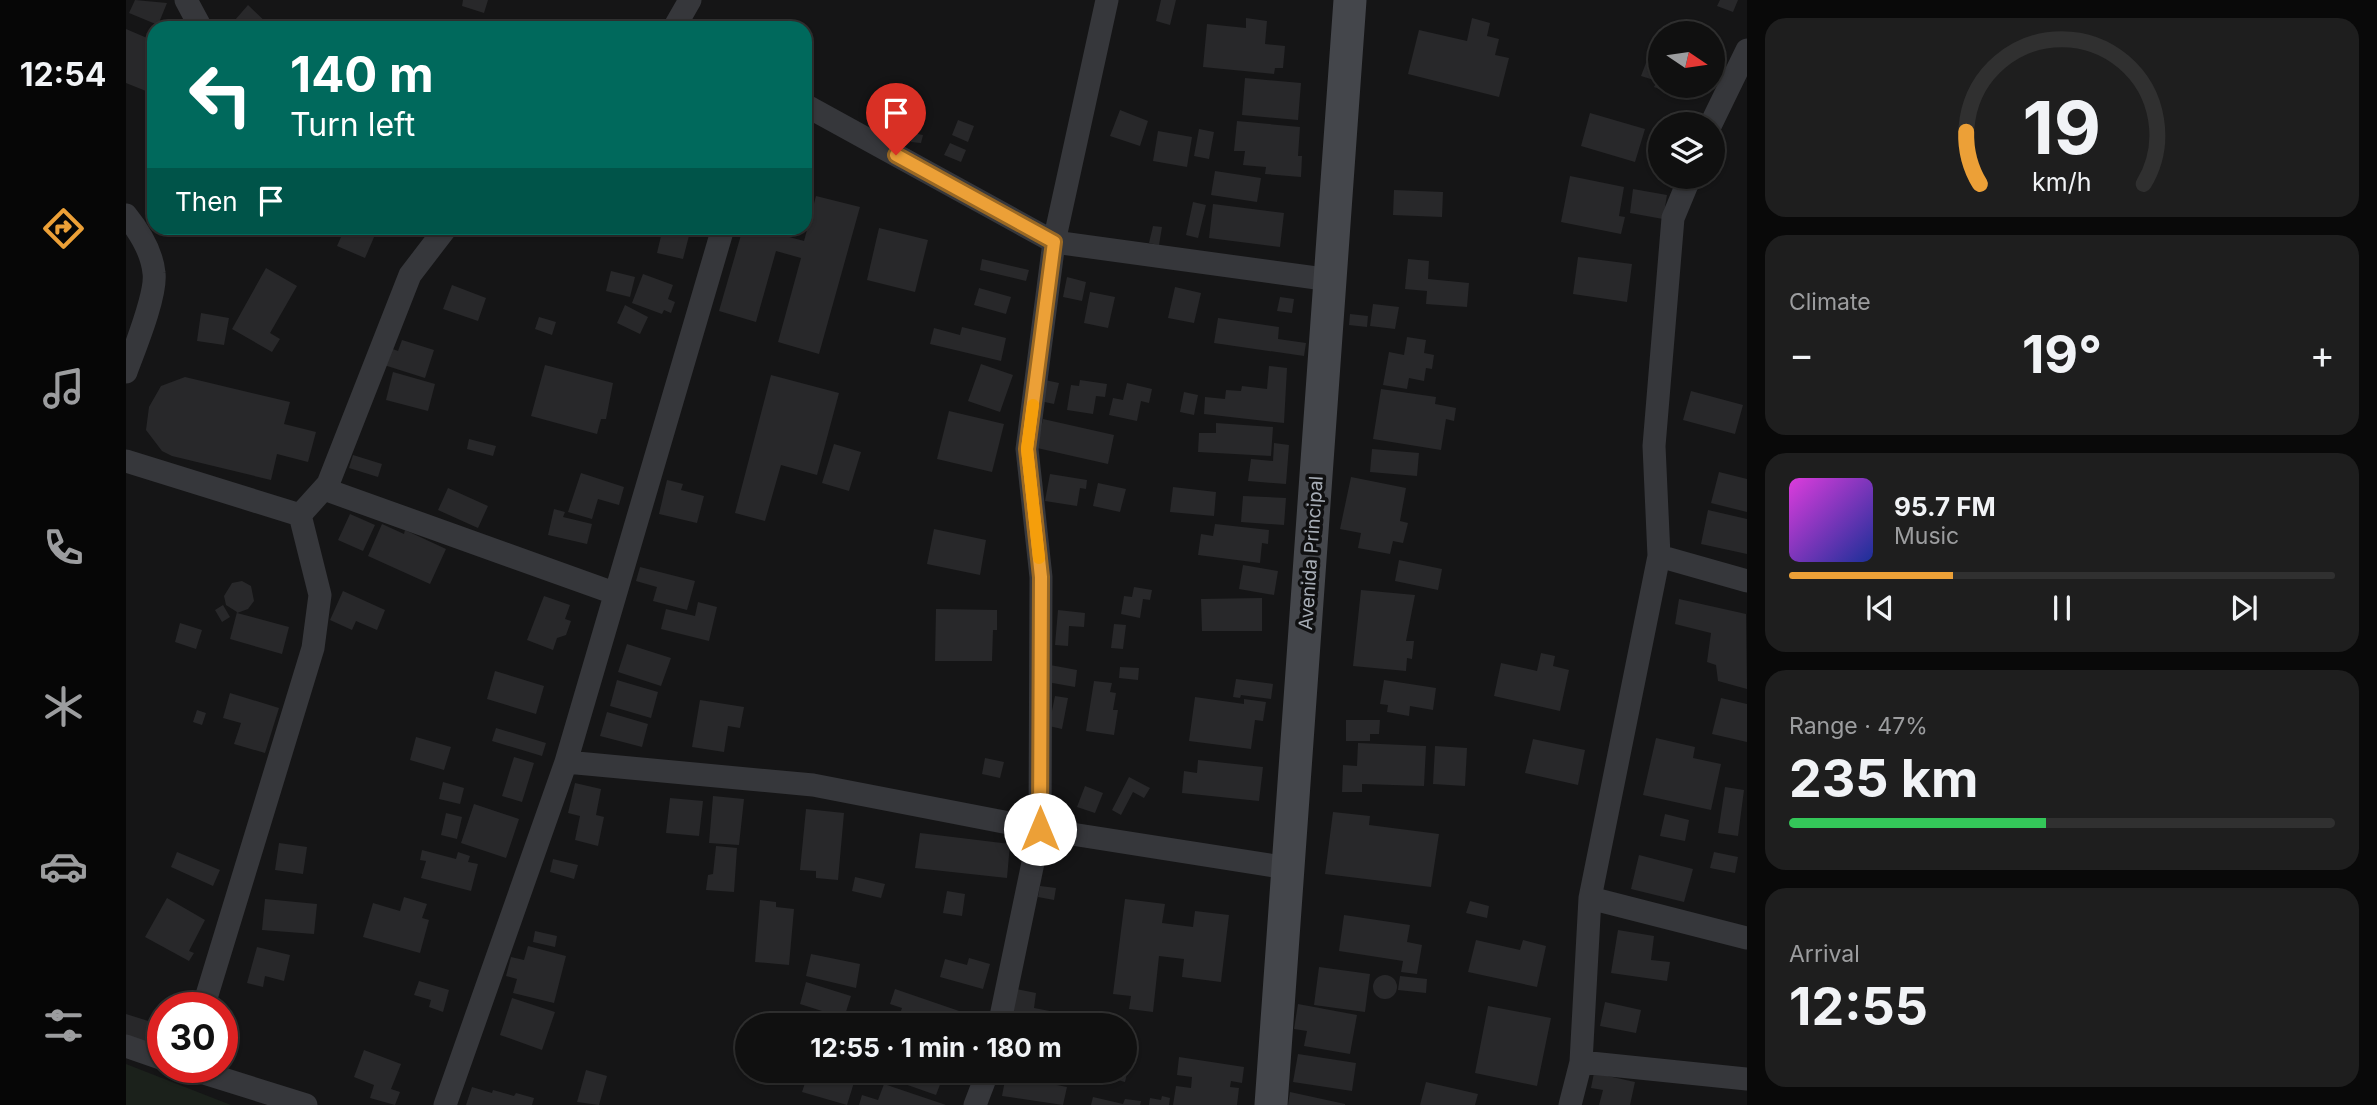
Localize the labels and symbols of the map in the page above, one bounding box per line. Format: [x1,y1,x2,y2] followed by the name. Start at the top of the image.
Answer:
[1648,21,1726,98] north arrow
[866,83,926,155] pin
[1294,475,1328,631] street label: Avenida Principal
[1003,792,1077,866] position arrow
[147,992,238,1083] speed limit sign: 30

